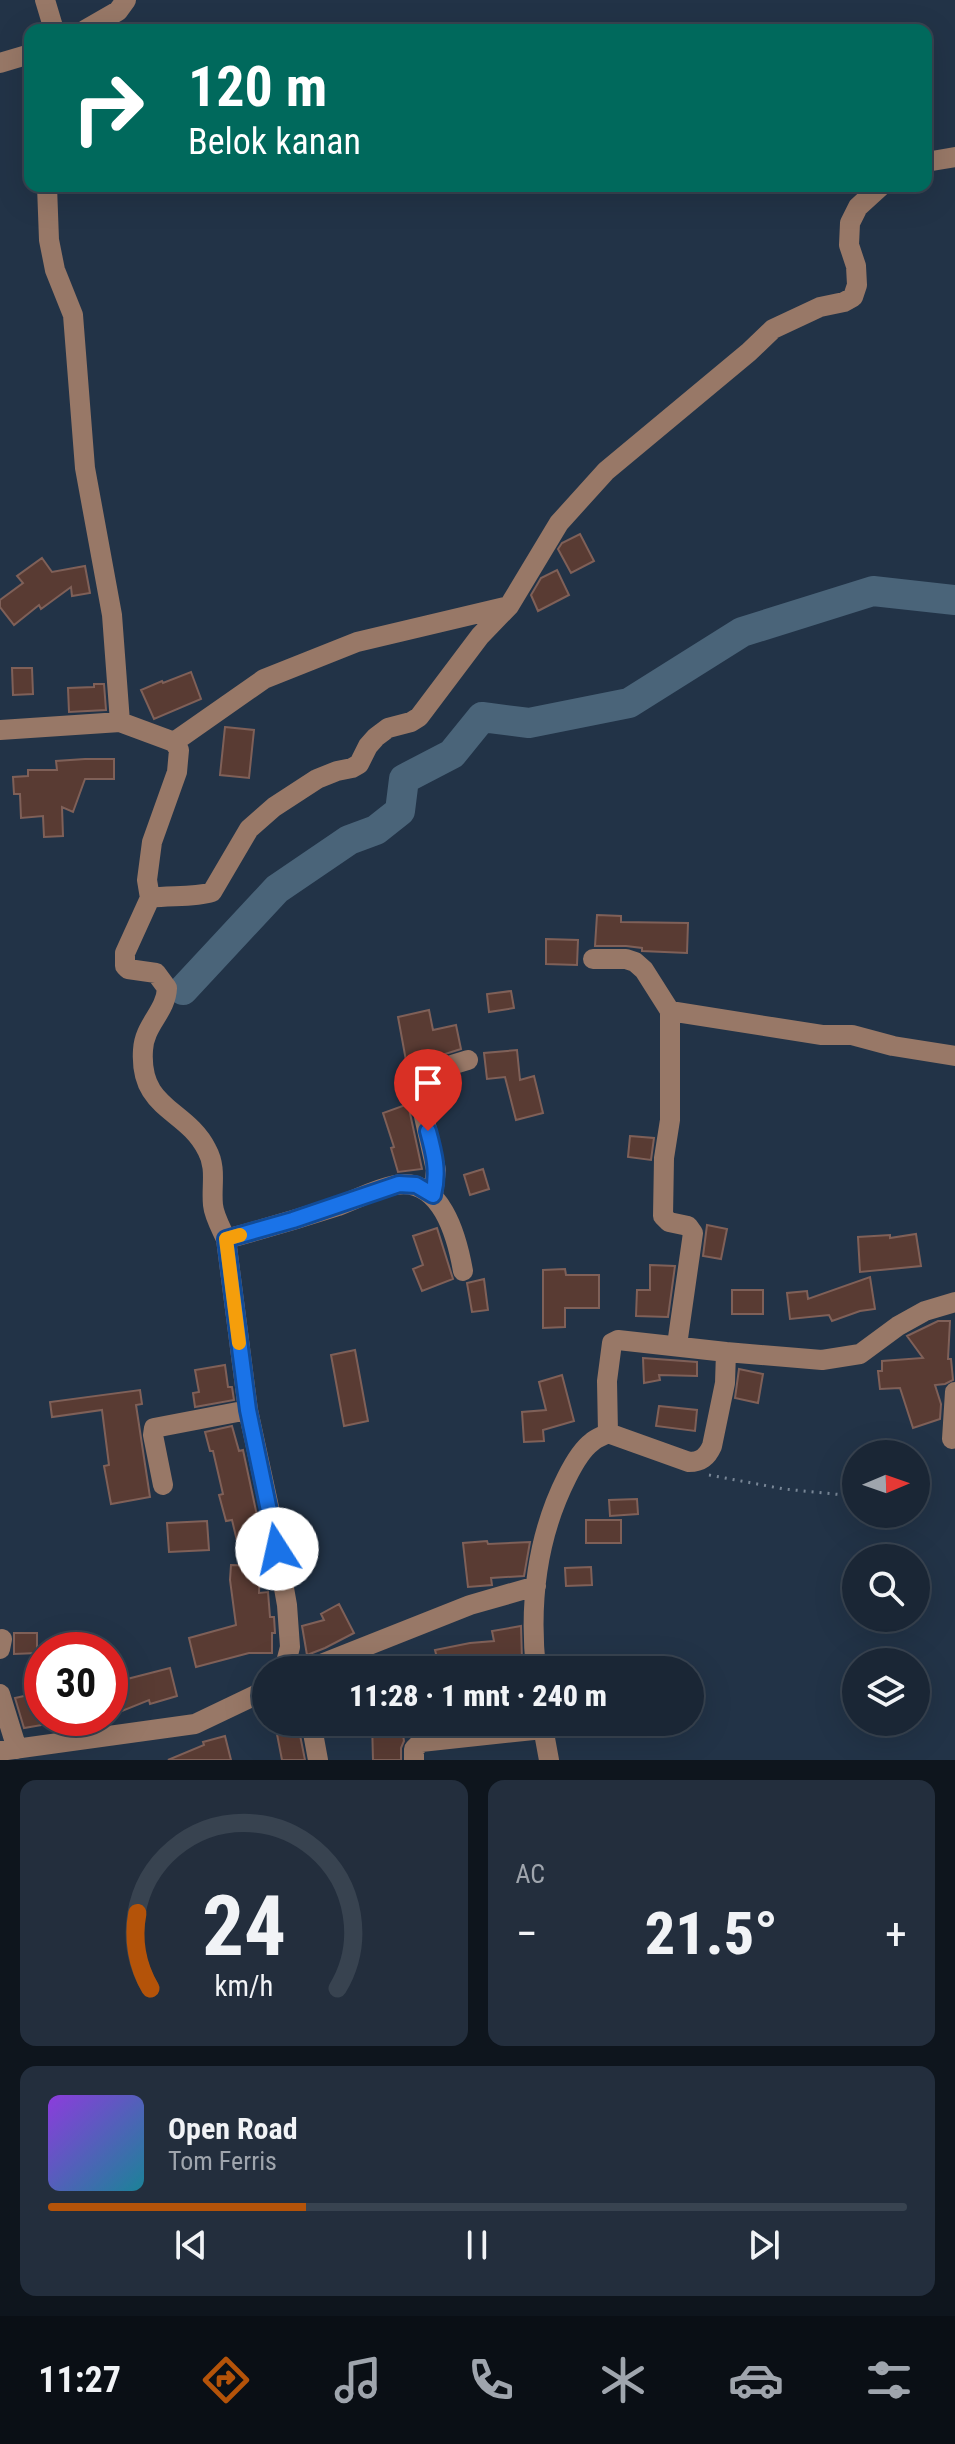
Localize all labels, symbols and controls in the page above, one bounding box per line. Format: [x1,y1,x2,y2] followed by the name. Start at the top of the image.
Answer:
[188,54,327,120] text: 120 m
[56,56,160,160] icon: right
[188,121,361,163] text: Belok kanan
[394,1049,462,1131] pin
[406,1061,450,1105] icon: arrive
[842,1440,930,1528] north arrow
[842,1440,930,1736] map controls
[235,1507,319,1591] position arrow
[842,1544,930,1632] button: search
[24,1632,128,1736] speed limit sign: 30
[842,1648,930,1736] button: layers
[349,1678,607,1713] text: 11:28 · 1 mnt · 240 m
[516,1859,545,1889] text: AC
[202,1878,286,1975] text: 24
[645,1898,778,1969] text: 21.5°
[516,1908,538,1960] text: −
[885,1908,907,1960] text: +
[214,1969,273,2003] text: km/h
[168,2111,298,2146] text: Open Road
[168,2146,277,2176] text: Tom Ferris
[169,2223,213,2267] icon: previous
[455,2223,499,2267] icon: pause
[742,2223,786,2267] icon: next
[198,2352,254,2408] icon: directions
[330,2352,386,2408] icon: music
[463,2352,519,2408] icon: phone
[595,2352,651,2408] icon: climate
[728,2352,784,2408] icon: car
[861,2352,917,2408] icon: filters
[38,2359,121,2401] text: 11:27

